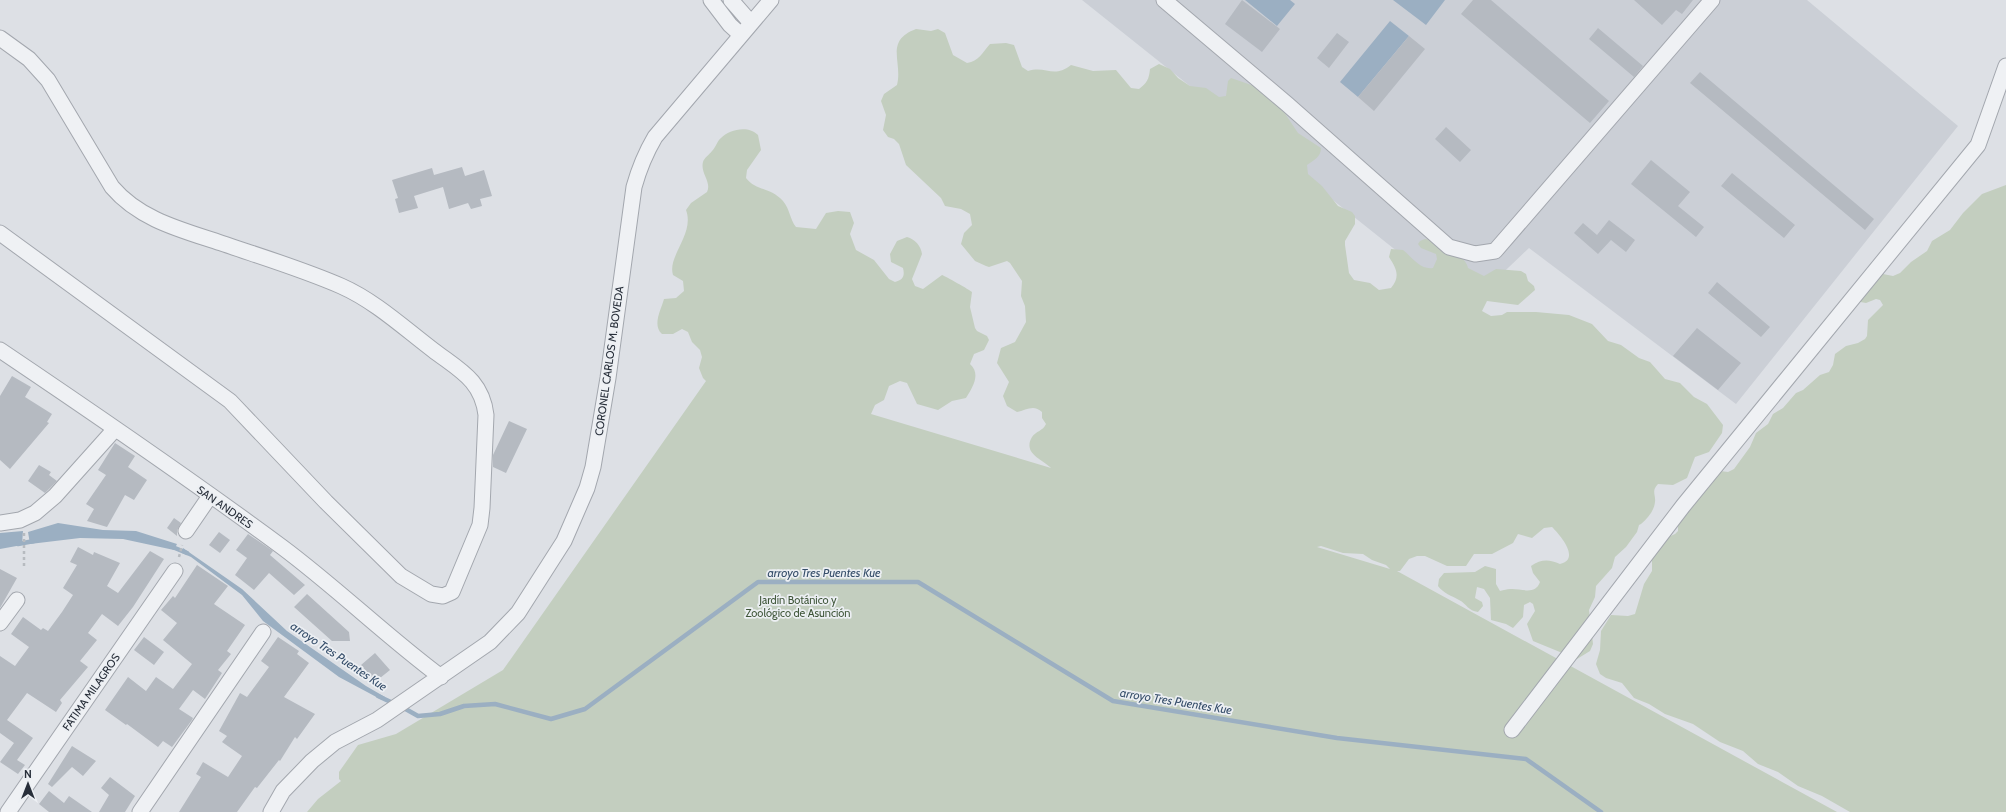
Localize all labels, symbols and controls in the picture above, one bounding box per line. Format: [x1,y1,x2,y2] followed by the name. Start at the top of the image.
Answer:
[592,285,626,437] street label: CORONEL CARLOS M. BOVEDA
[194,483,256,532] street label: SAN ANDRES
[767,565,881,580] water label: arroyo Tres Puentes Kue
[746,593,850,620] park label: Jardín Botánico y Zoológico de Asunción
[288,618,391,694] water label: arroyo Tres Puentes Kue
[59,650,123,733] street label: FATIMA MILAGROS
[1119,685,1234,717] water label: arroyo Tres Puentes Kue
[8,764,48,804] north arrow
[24,767,32,781] text: N

